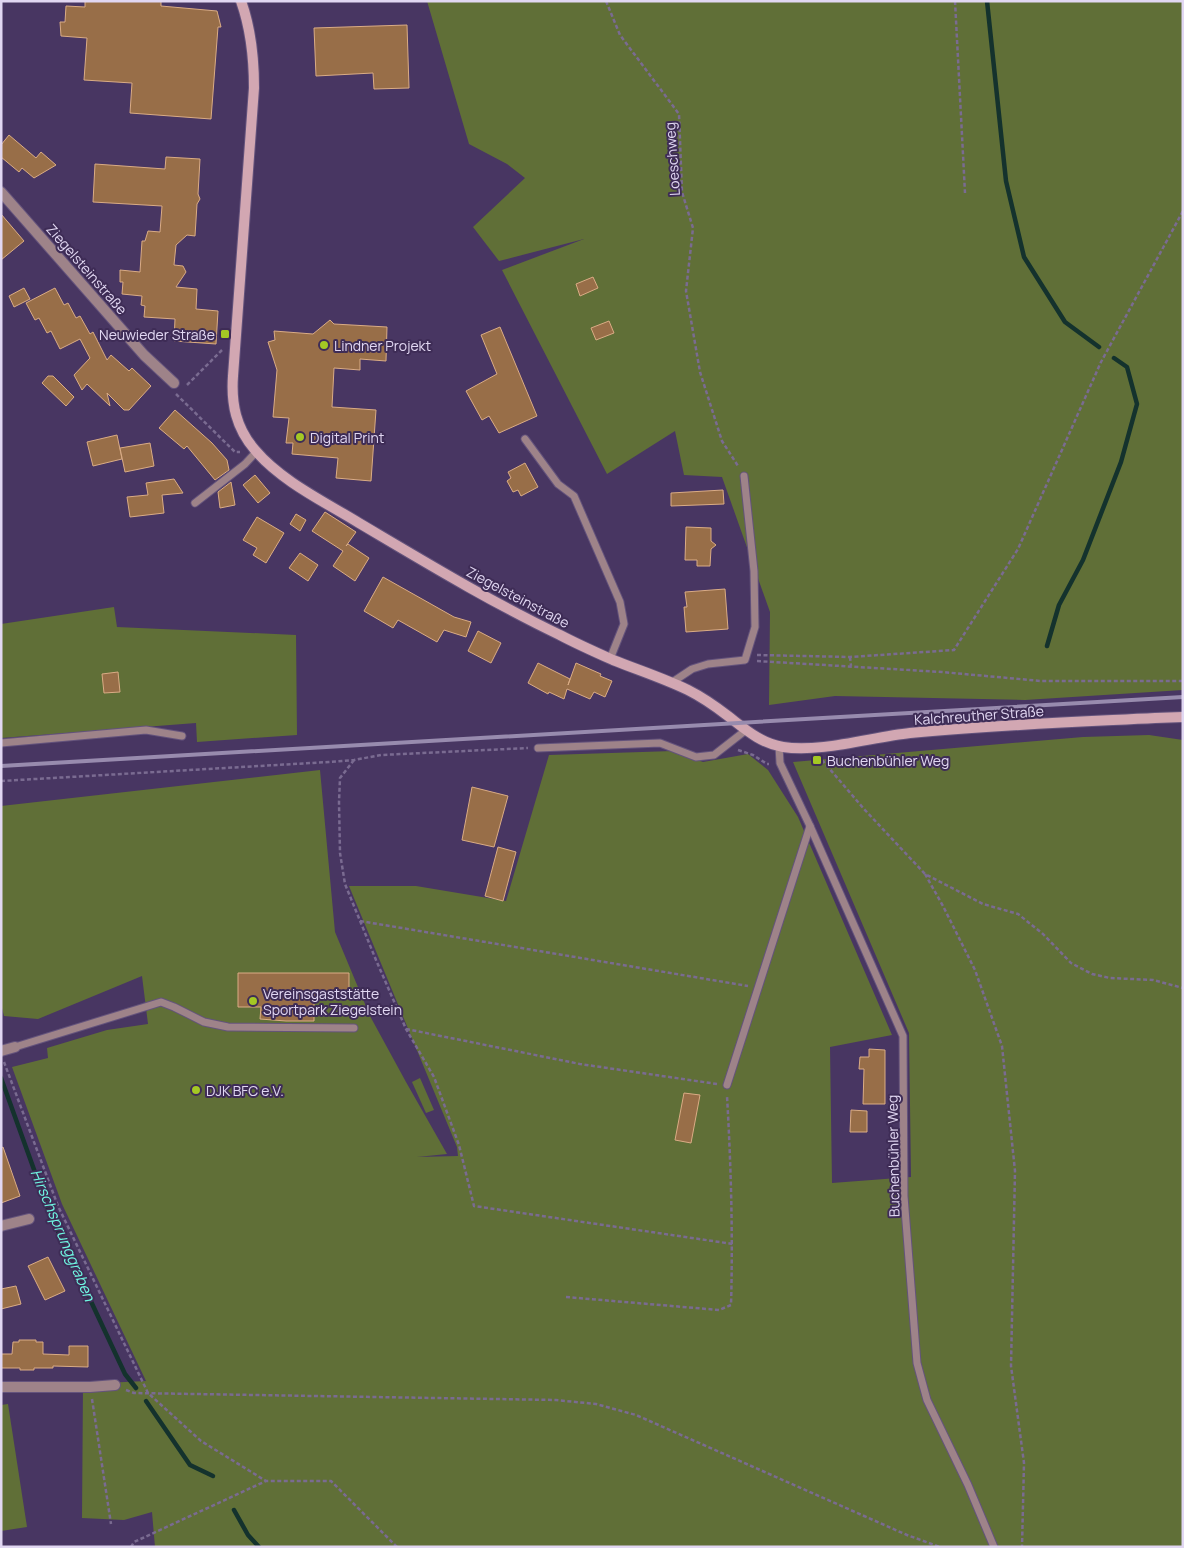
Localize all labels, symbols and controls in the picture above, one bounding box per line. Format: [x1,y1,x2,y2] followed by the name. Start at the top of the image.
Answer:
[660,121,684,197] street label: Loeschweg
[42,220,132,318] street label: Ziegelsteinstraße
[99,325,215,344] place label: Neuwieder Straße
[219,328,231,340] marker: Neuwieder Straße
[334,336,432,355] place label: Lindner Projekt
[318,339,330,351] marker: Lindner Projekt
[310,428,385,447] place label: Digital Print
[294,431,306,443] marker: Digital Print
[463,562,573,632] street label: Ziegelsteinstraße
[913,701,1045,729] street label: Kalchreuther Straße
[827,751,949,770] place label: Buchenbühler Weg
[811,754,823,766] marker: Buchenbühler Weg
[263,984,402,1019] place label: Vereinsgaststätte Sportpark Ziegelstein
[247,995,259,1007] marker: Vereinsgaststätte Sportpark Ziegelstein
[206,1081,284,1100] place label: DJK BFC e.V.
[190,1084,202,1096] marker: DJK BFC e.V.
[882,1095,904,1217] street label: Buchenbühler Weg
[26,1166,101,1305] water label: Hirschsprunggraben

